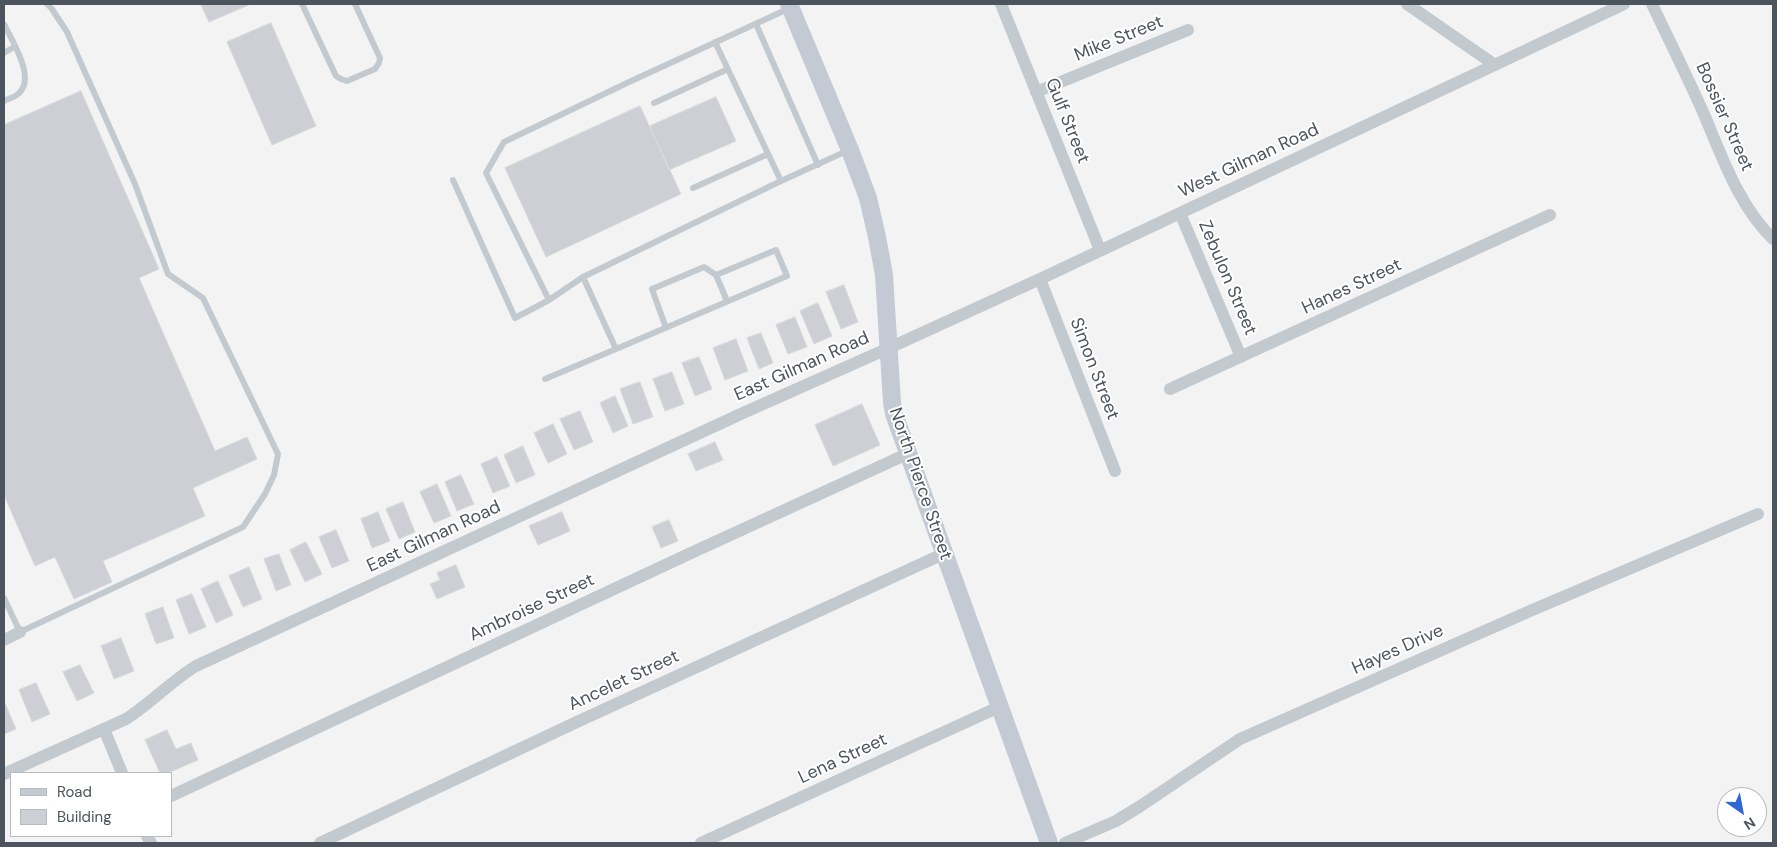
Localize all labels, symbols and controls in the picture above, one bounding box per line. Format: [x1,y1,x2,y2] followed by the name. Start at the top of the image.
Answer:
[1071,11,1167,67] street label: Mike Street
[1690,59,1758,175] street label: Bossier Street
[1040,75,1094,167] street label: Gulf Street
[1176,119,1322,203] street label: West Gilman Road
[1193,217,1261,339] street label: Zebulon Street
[1299,255,1405,319] street label: Hanes Street
[1065,315,1123,423] street label: Simon Street
[731,328,873,406] street label: East Gilman Road
[884,405,956,563] street label: North Pierce Street
[364,497,504,577] street label: East Gilman Road
[466,570,598,646] street label: Ambroise Street
[1349,620,1447,680] street label: Hayes Drive
[565,646,683,716] street label: Ancelet Street
[795,729,891,789] street label: Lena Street
[10,772,172,837] legend
[57,782,92,802] text: Road
[1717,787,1767,837] north arrow
[57,807,112,827] text: Building
[1740,813,1759,834] text: N

